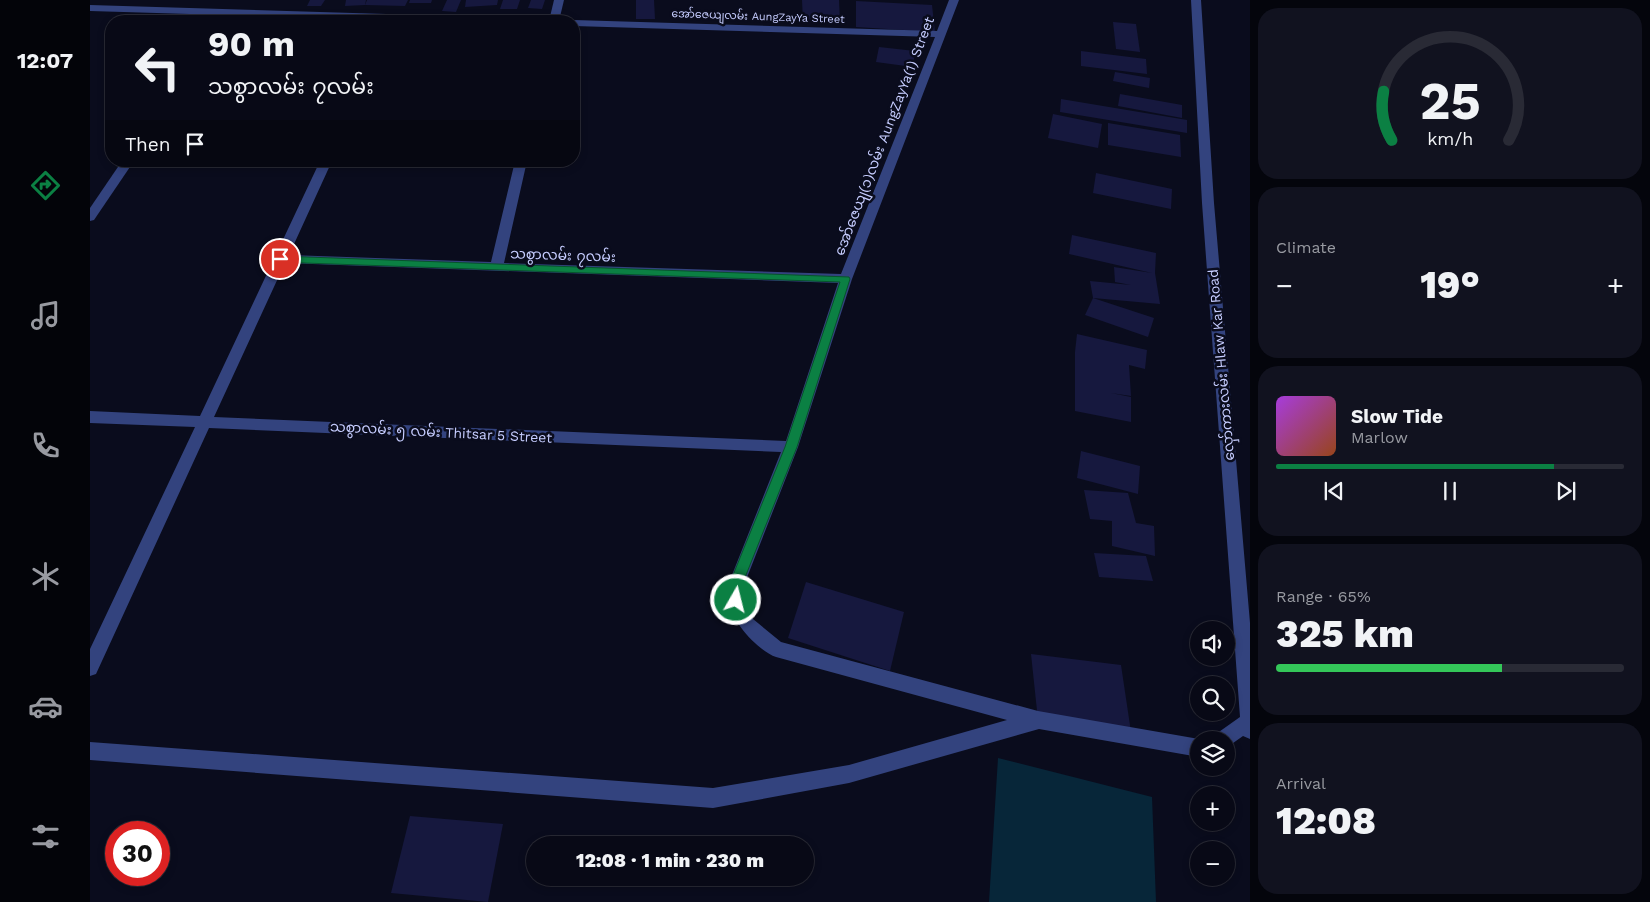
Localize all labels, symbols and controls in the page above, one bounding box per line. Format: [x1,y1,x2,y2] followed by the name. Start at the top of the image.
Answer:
[671,6,845,28] street label: အော်ဇေယျလမ်း AungZayYa Street
[829,14,941,259] street label: အော်ဇေယျ(၁)လမ်း AungZayYa(1) Street
[208,23,295,65] text: 90 m
[125,35,190,100] icon: left
[17,48,73,73] text: 12:07
[1419,71,1481,132] text: 25
[208,74,374,99] text: သစွာလမ်း ၇လမ်း
[1427,128,1473,149] text: km/h
[181,130,209,158] icon: arrive
[125,133,171,156] text: Then
[28,168,63,203] icon: directions
[259,238,301,280] pin
[1276,238,1336,257] text: Climate
[510,243,616,269] street label: သစွာလမ်း ၇လမ်း
[266,245,294,273] icon: arrive
[1420,263,1480,307] text: 19°
[1203,268,1241,462] street label: လှော်ကားလမ်း Hlaw Kar Road
[1276,269,1293,302] text: −
[1607,269,1624,302] text: +
[28,298,63,333] icon: music
[1351,405,1443,428] text: Slow Tide
[329,416,553,450] street label: သစွာလမ်း ၅ လမ်း Thitsar 5 Street
[28,428,63,463] icon: phone
[1351,428,1408,447] text: Marlow
[1320,477,1348,505] icon: previous
[1436,477,1464,505] icon: pause
[1552,477,1580,505] icon: next
[28,559,63,594] icon: climate
[709,573,761,625] position arrow
[1276,587,1371,606] text: Range · 65%
[1276,612,1414,656] text: 325 km
[1190,621,1235,886] map controls
[1190,621,1235,666] button: sound
[1190,676,1235,721] button: search
[28,689,63,724] icon: car
[1190,731,1235,776] button: layers
[1276,774,1326,793] text: Arrival
[1190,786,1235,831] button: +
[1276,799,1376,843] text: 12:08
[28,819,63,854] icon: filters
[105,821,170,886] speed limit sign: 30
[1190,841,1235,886] button: −
[576,849,764,872] text: 12:08 · 1 min · 230 m

